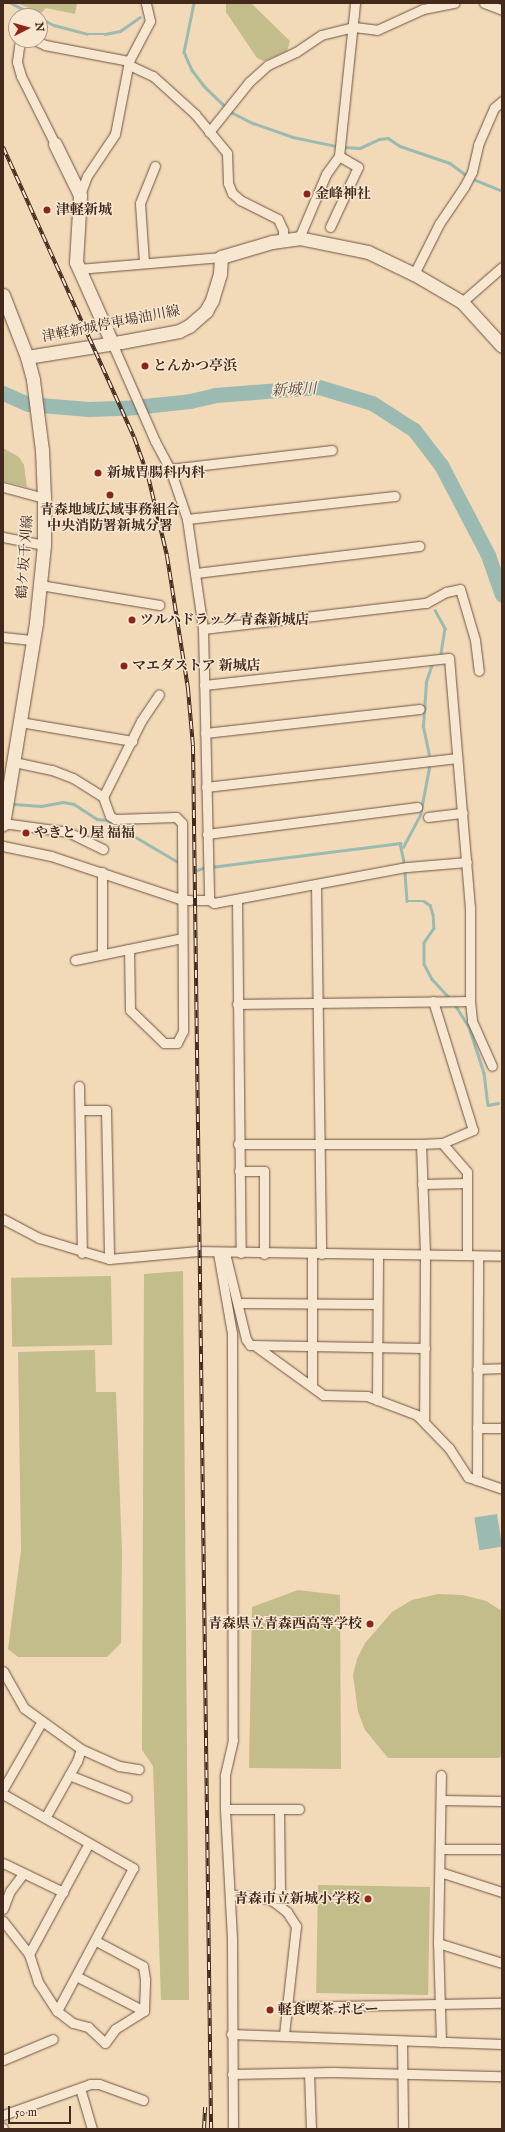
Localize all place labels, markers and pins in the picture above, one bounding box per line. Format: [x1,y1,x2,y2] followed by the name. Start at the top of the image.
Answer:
[315,186,371,202] place label: 金峰神社
[302,189,312,199] marker: 金峰神社
[56,202,112,218] place label: 津軽新城
[41,204,53,216] marker: 津軽新城
[153,358,237,374] place label: とんかつ亭浜
[140,361,150,371] marker: とんかつ亭浜
[107,465,205,481] place label: 新城胃腸科内科
[92,467,104,479] marker: 新城胃腸科内科
[105,490,115,500] marker: 青森地域広域事務組合 中央消防署新城分署
[40,502,180,534] place label: 青森地域広域事務組合 中央消防署新城分署
[140,612,311,628] place label: ツルハドラッグ 青森新城店
[127,615,137,625] marker: ツルハドラッグ 青森新城店
[132,658,261,674] place label: マエダストア 新城店
[119,661,129,671] marker: マエダストア 新城店
[34,825,135,841] place label: やきとり屋 福福
[21,828,31,838] marker: やきとり屋 福福
[208,1616,362,1632] place label: 青森県立青森西高等学校
[365,1619,375,1629] marker: 青森県立青森西高等学校
[234,1891,360,1907] place label: 青森市立新城小学校
[363,1894,373,1904] marker: 青森市立新城小学校
[278,2002,378,2018] place label: 軽食喫茶 ポピー
[265,2005,275,2015] marker: 軽食喫茶 ポピー

